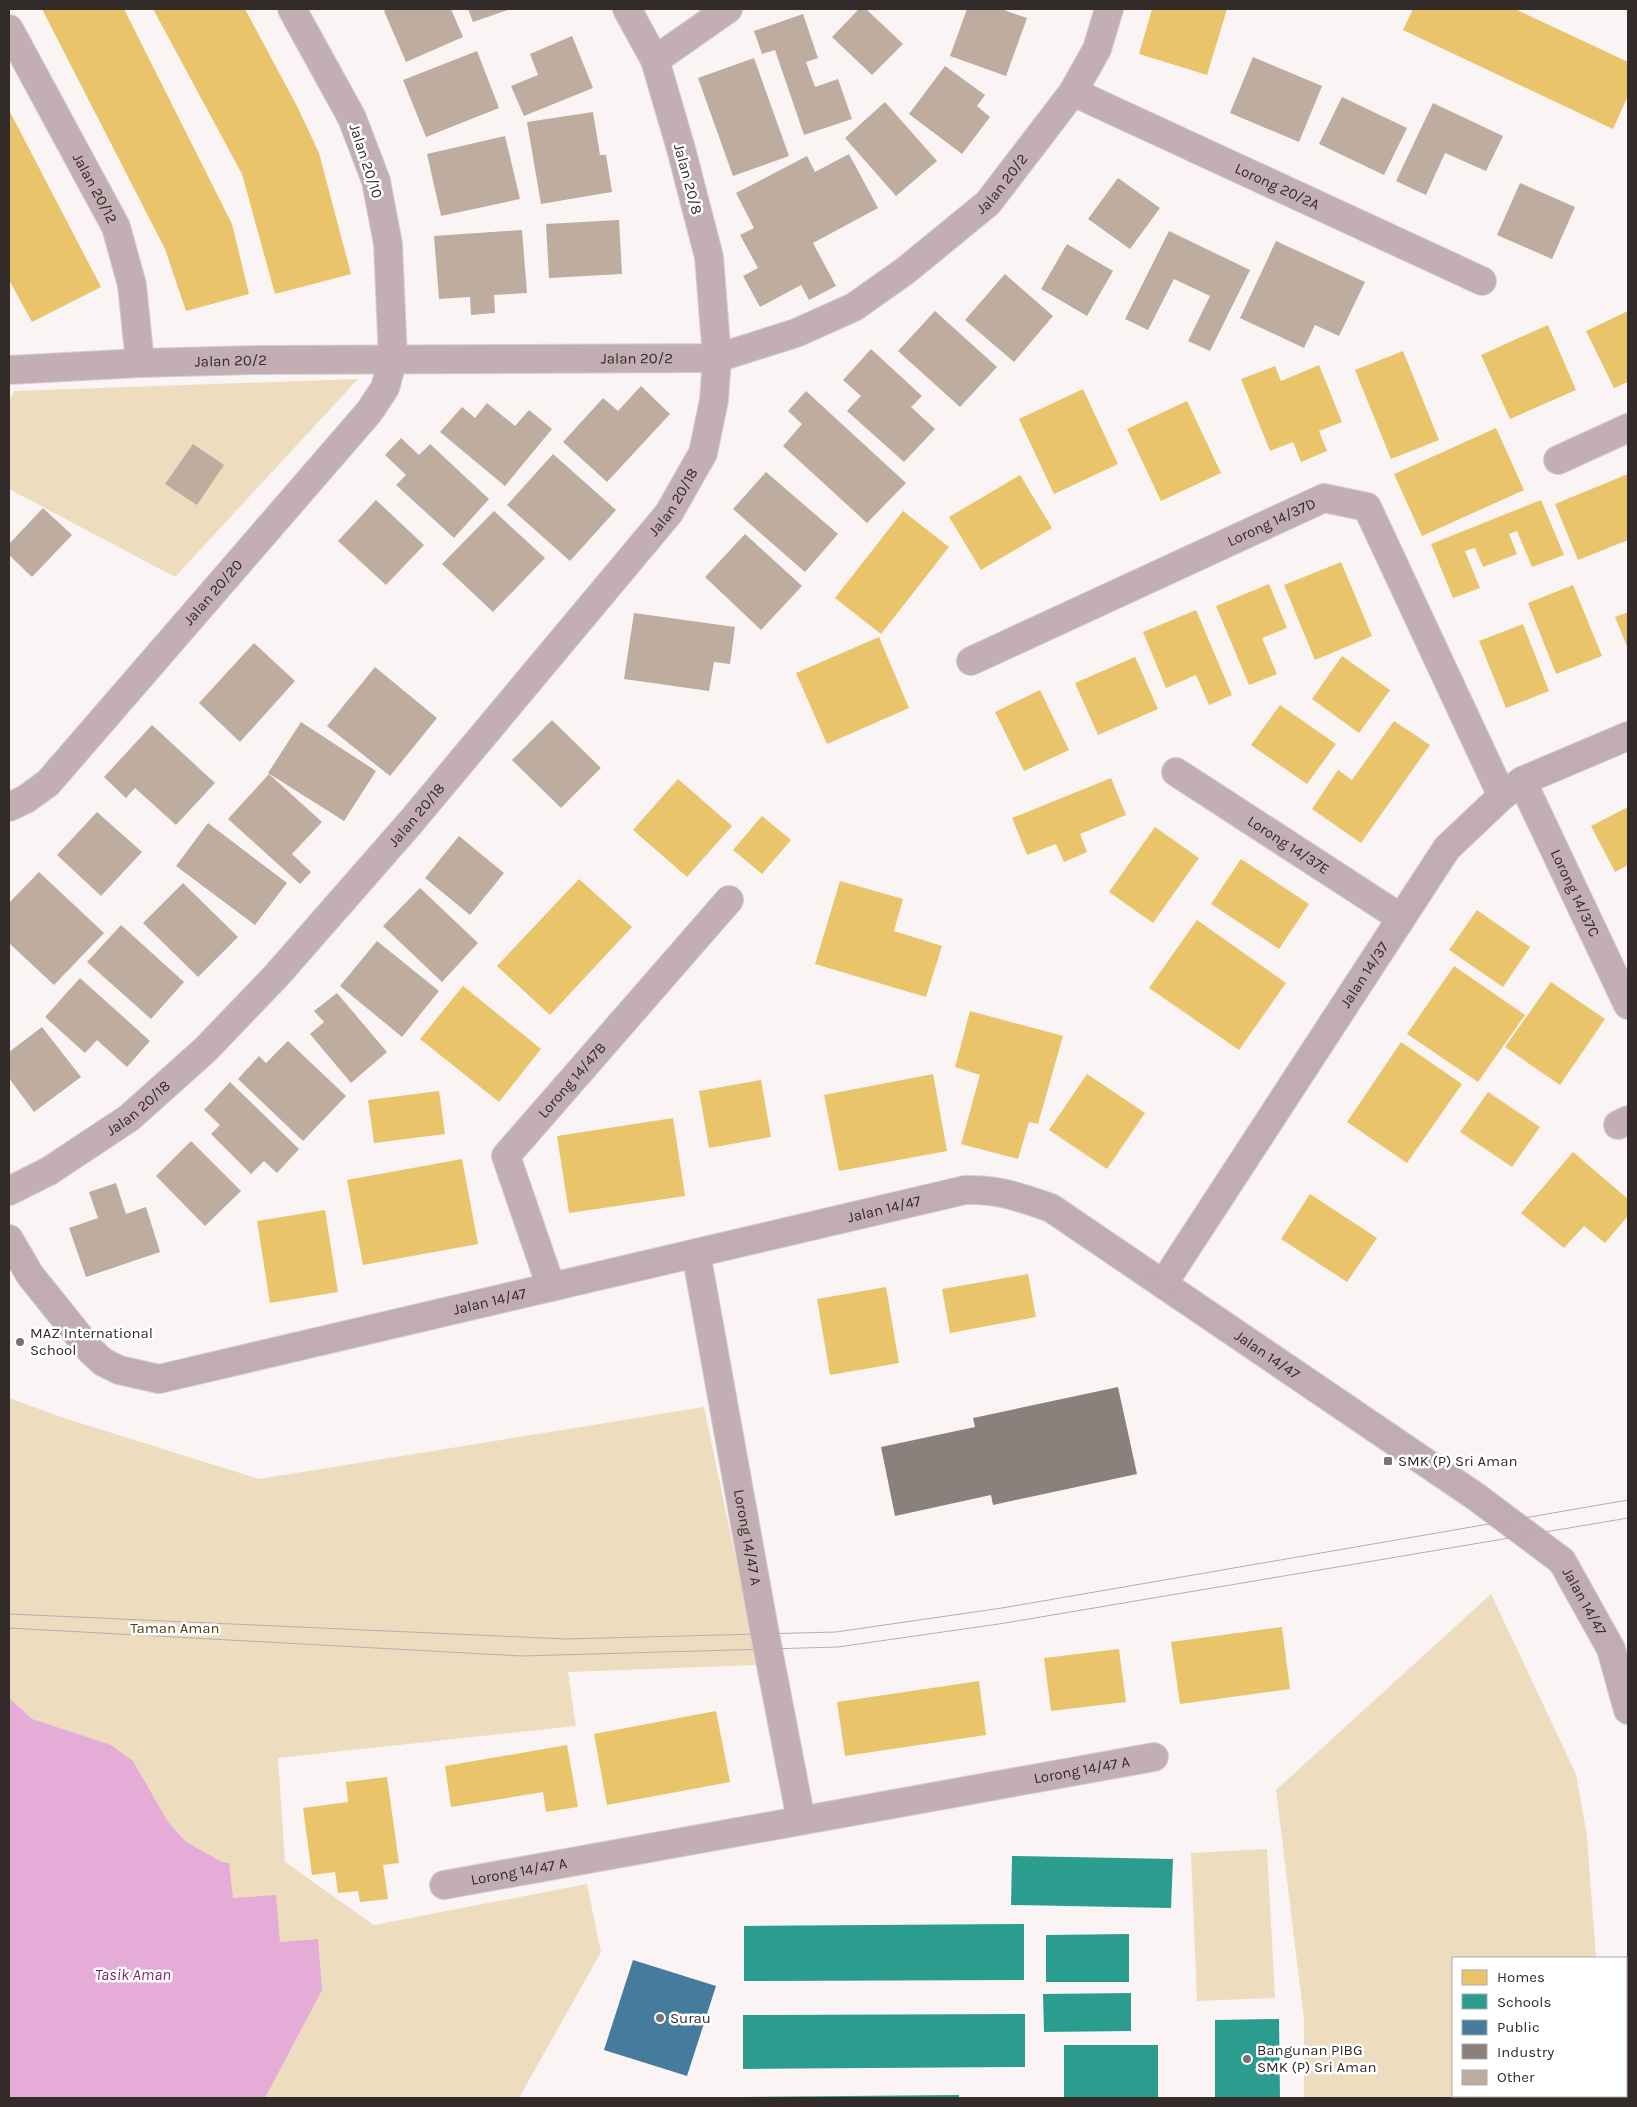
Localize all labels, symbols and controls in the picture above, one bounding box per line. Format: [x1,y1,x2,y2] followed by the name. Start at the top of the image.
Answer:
[345,121,387,201] street label: Jalan 20/10
[670,142,706,216] street label: Jalan 20/8
[69,150,121,226] street label: Jalan 20/12
[973,150,1031,218] street label: Jalan 20/2
[1232,159,1323,214] street label: Lorong 20/2A
[601,349,673,368] street label: Jalan 20/2
[194,351,267,371] street label: Jalan 20/2
[645,465,702,540] street label: Jalan 20/18
[1224,494,1319,550] street label: Lorong 14/37D
[180,556,246,629] street label: Jalan 20/20
[384,779,448,850] street label: Jalan 20/18
[1244,812,1333,878] street label: Lorong 14/37E
[1547,846,1603,940] street label: Lorong 14/37C
[1336,938,1392,1011] street label: Jalan 14/37
[534,1039,610,1122] street label: Lorong 14/47B
[103,1076,174,1140] street label: Jalan 20/18
[846,1192,922,1226] street label: Jalan 14/47
[451,1284,528,1319] street label: Jalan 14/47
[30,1324,153,1359] place label: MAZ International School
[1231,1326,1303,1383] street label: Jalan 14/47
[14,1336,26,1348] marker: MAZ International School
[1398,1452,1517,1470] place label: SMK (P) Sri Aman
[1382,1455,1394,1467] marker: SMK (P) Sri Aman
[730,1488,765,1587] street label: Lorong 14/47 A
[1558,1564,1611,1638] street label: Jalan 14/47
[130,1619,220,1637] park label: Taman Aman
[1032,1752,1132,1788] street label: Lorong 14/47 A
[469,1854,569,1889] street label: Lorong 14/47 A
[1452,1957,1627,2097] legend
[95,1965,171,1984] water label: Tasik Aman
[1497,1968,1545,1986] text: Homes
[1497,1993,1551,2011] text: Schools
[670,2009,711,2027] place label: Surau
[654,2012,666,2024] marker: Surau
[1497,2018,1540,2036] text: Public
[1257,2041,1376,2076] place label: Bangunan PIBG SMK (P) Sri Aman
[1497,2043,1554,2061] text: Industry
[1241,2053,1253,2065] marker: Bangunan PIBG SMK (P) Sri Aman
[1497,2068,1535,2086] text: Other

